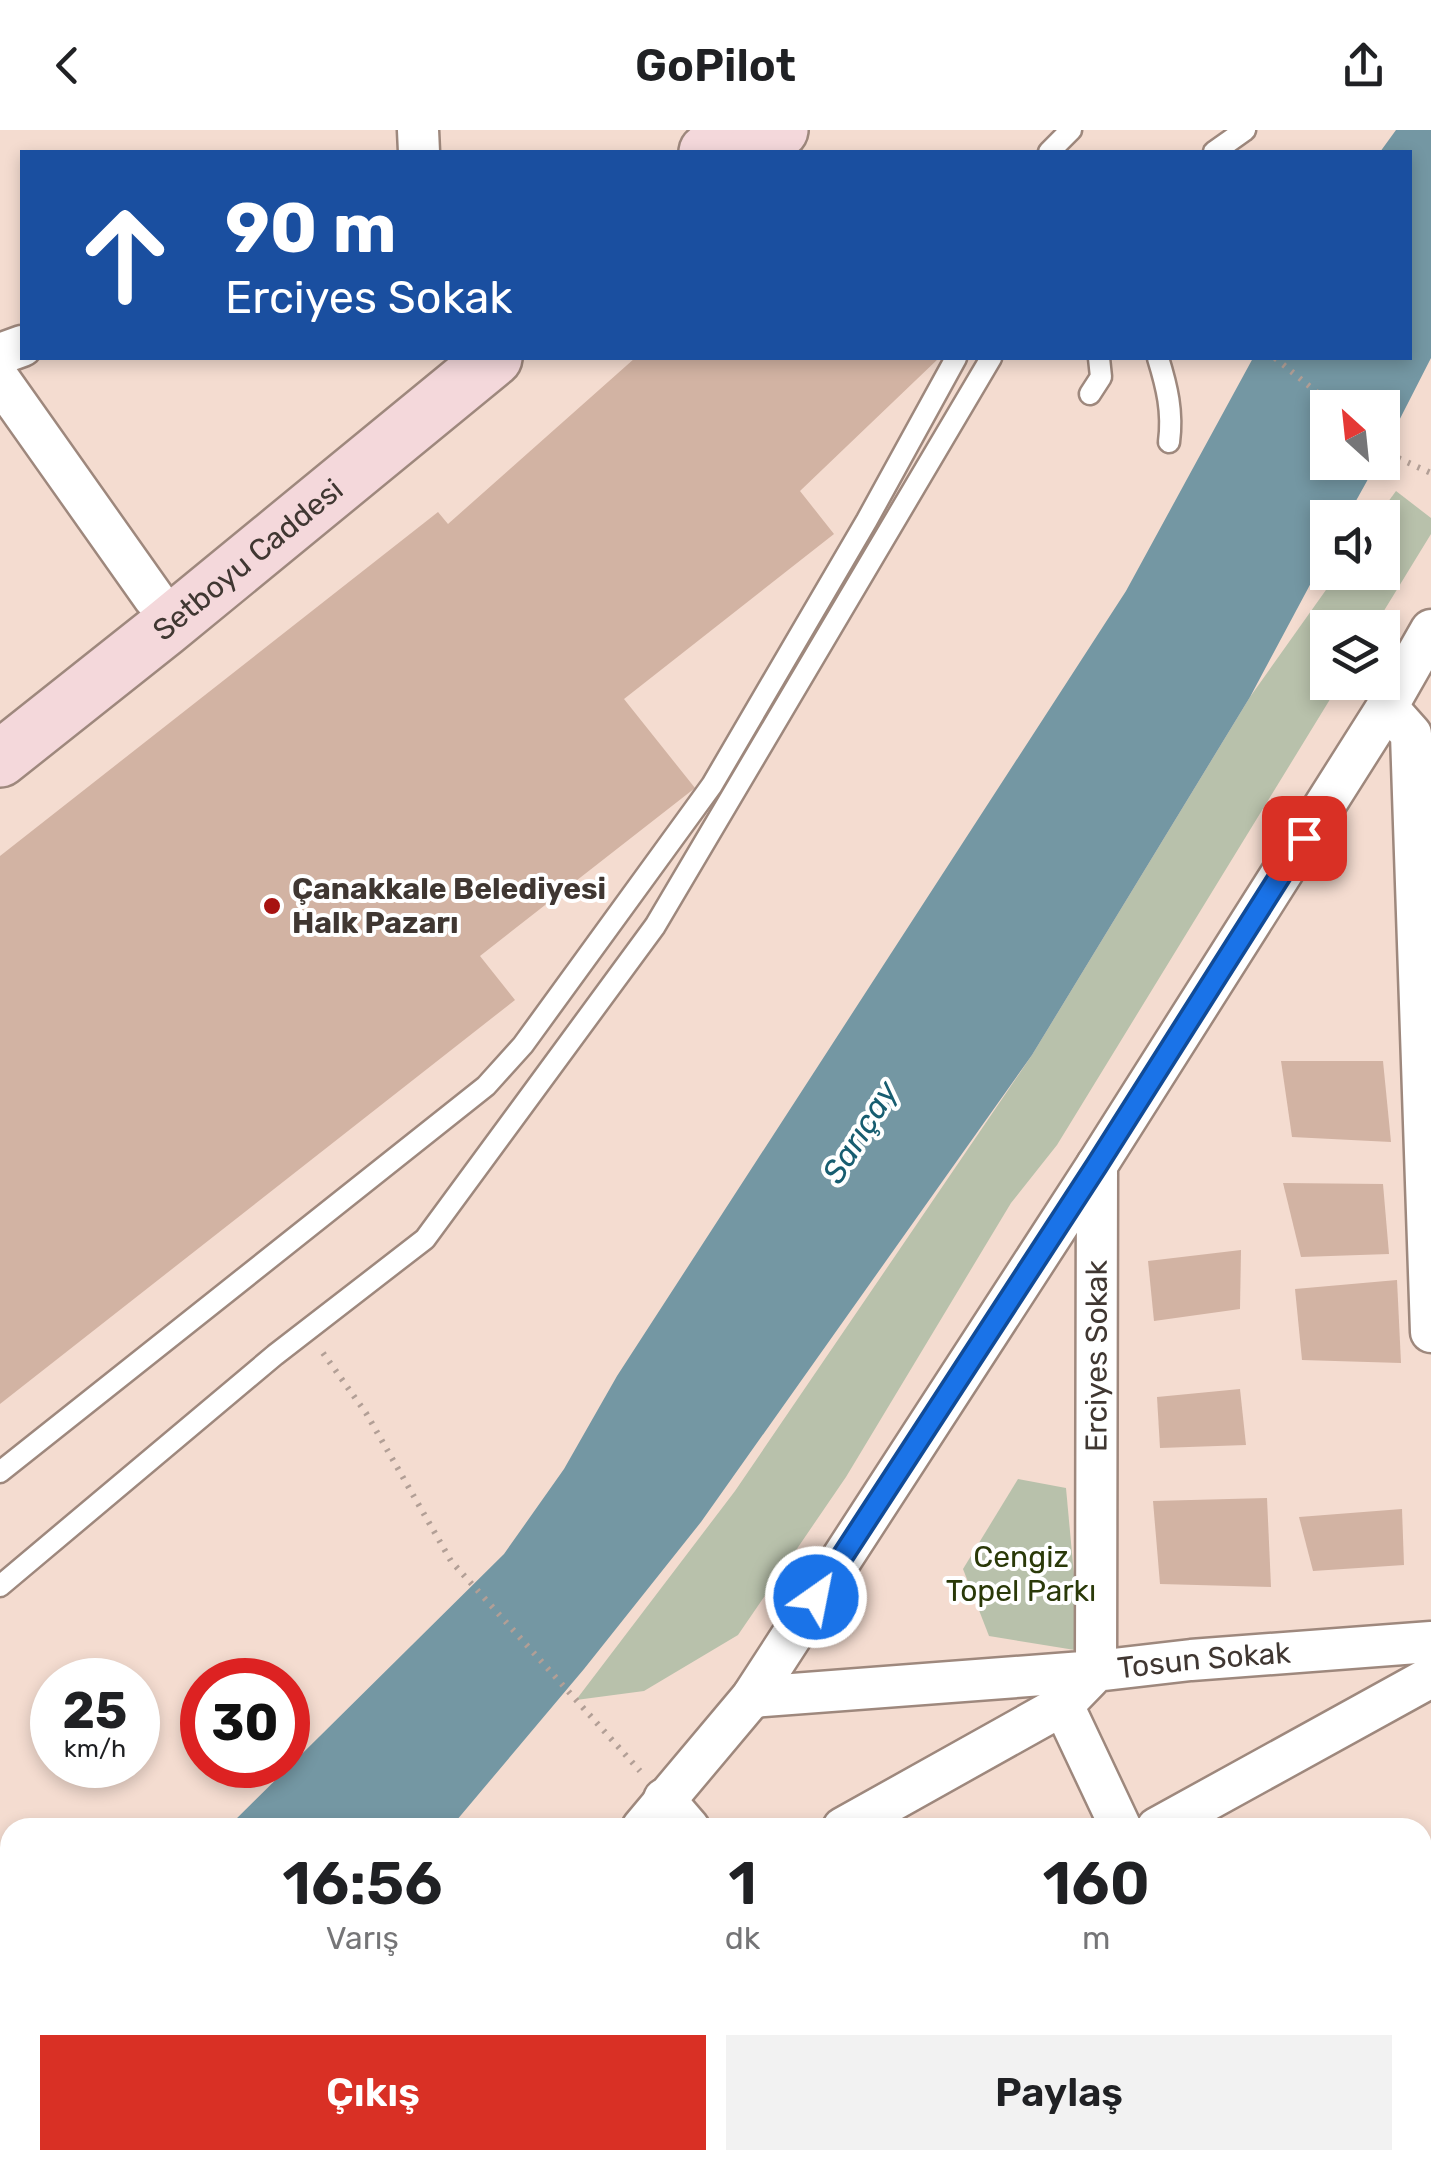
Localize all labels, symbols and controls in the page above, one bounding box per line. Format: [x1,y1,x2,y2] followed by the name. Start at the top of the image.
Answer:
[40,38,95,93] icon: back
[1336,38,1391,93] icon: share
[635,39,796,92] text: GoPilot
[225,187,397,270] text: 90 m
[60,190,190,320] icon: ahead
[225,271,513,324] text: Erciyes Sokak
[1310,390,1400,480] north arrow
[1310,390,1400,700] map controls
[146,471,350,648] street label: Setboyu Caddesi
[1310,500,1400,590] button: sound
[1310,610,1400,700] button: layers
[1262,796,1347,881] pin
[1277,811,1332,866] icon: arrive
[292,871,606,941] place label: Çanakkale Belediyesi Halk Pazarı
[261,895,283,917] marker: Çanakkale Belediyesi Halk Pazarı
[814,1073,907,1190] water label: Sarıçay
[1078,1260,1115,1452] street label: Erciyes Sokak
[946,1539,1096,1609] park label: Cengiz Topel Parkı
[764,1545,868,1649] position arrow
[1115,1635,1292,1686] street label: Tosun Sokak
[180,1658,310,1788] speed limit sign: 30
[63,1681,127,1741] text: 25
[64,1734,126,1763] text: km/h
[282,1848,442,1919] text: 16:56
[728,1848,757,1919] text: 1
[1043,1848,1150,1919] text: 160
[326,1919,399,1957] text: Varış
[725,1919,760,1957] text: dk
[1082,1919,1110,1957] text: m
[40,2035,706,2150] button: Çıkış
[726,2035,1392,2150] button: Paylaş

